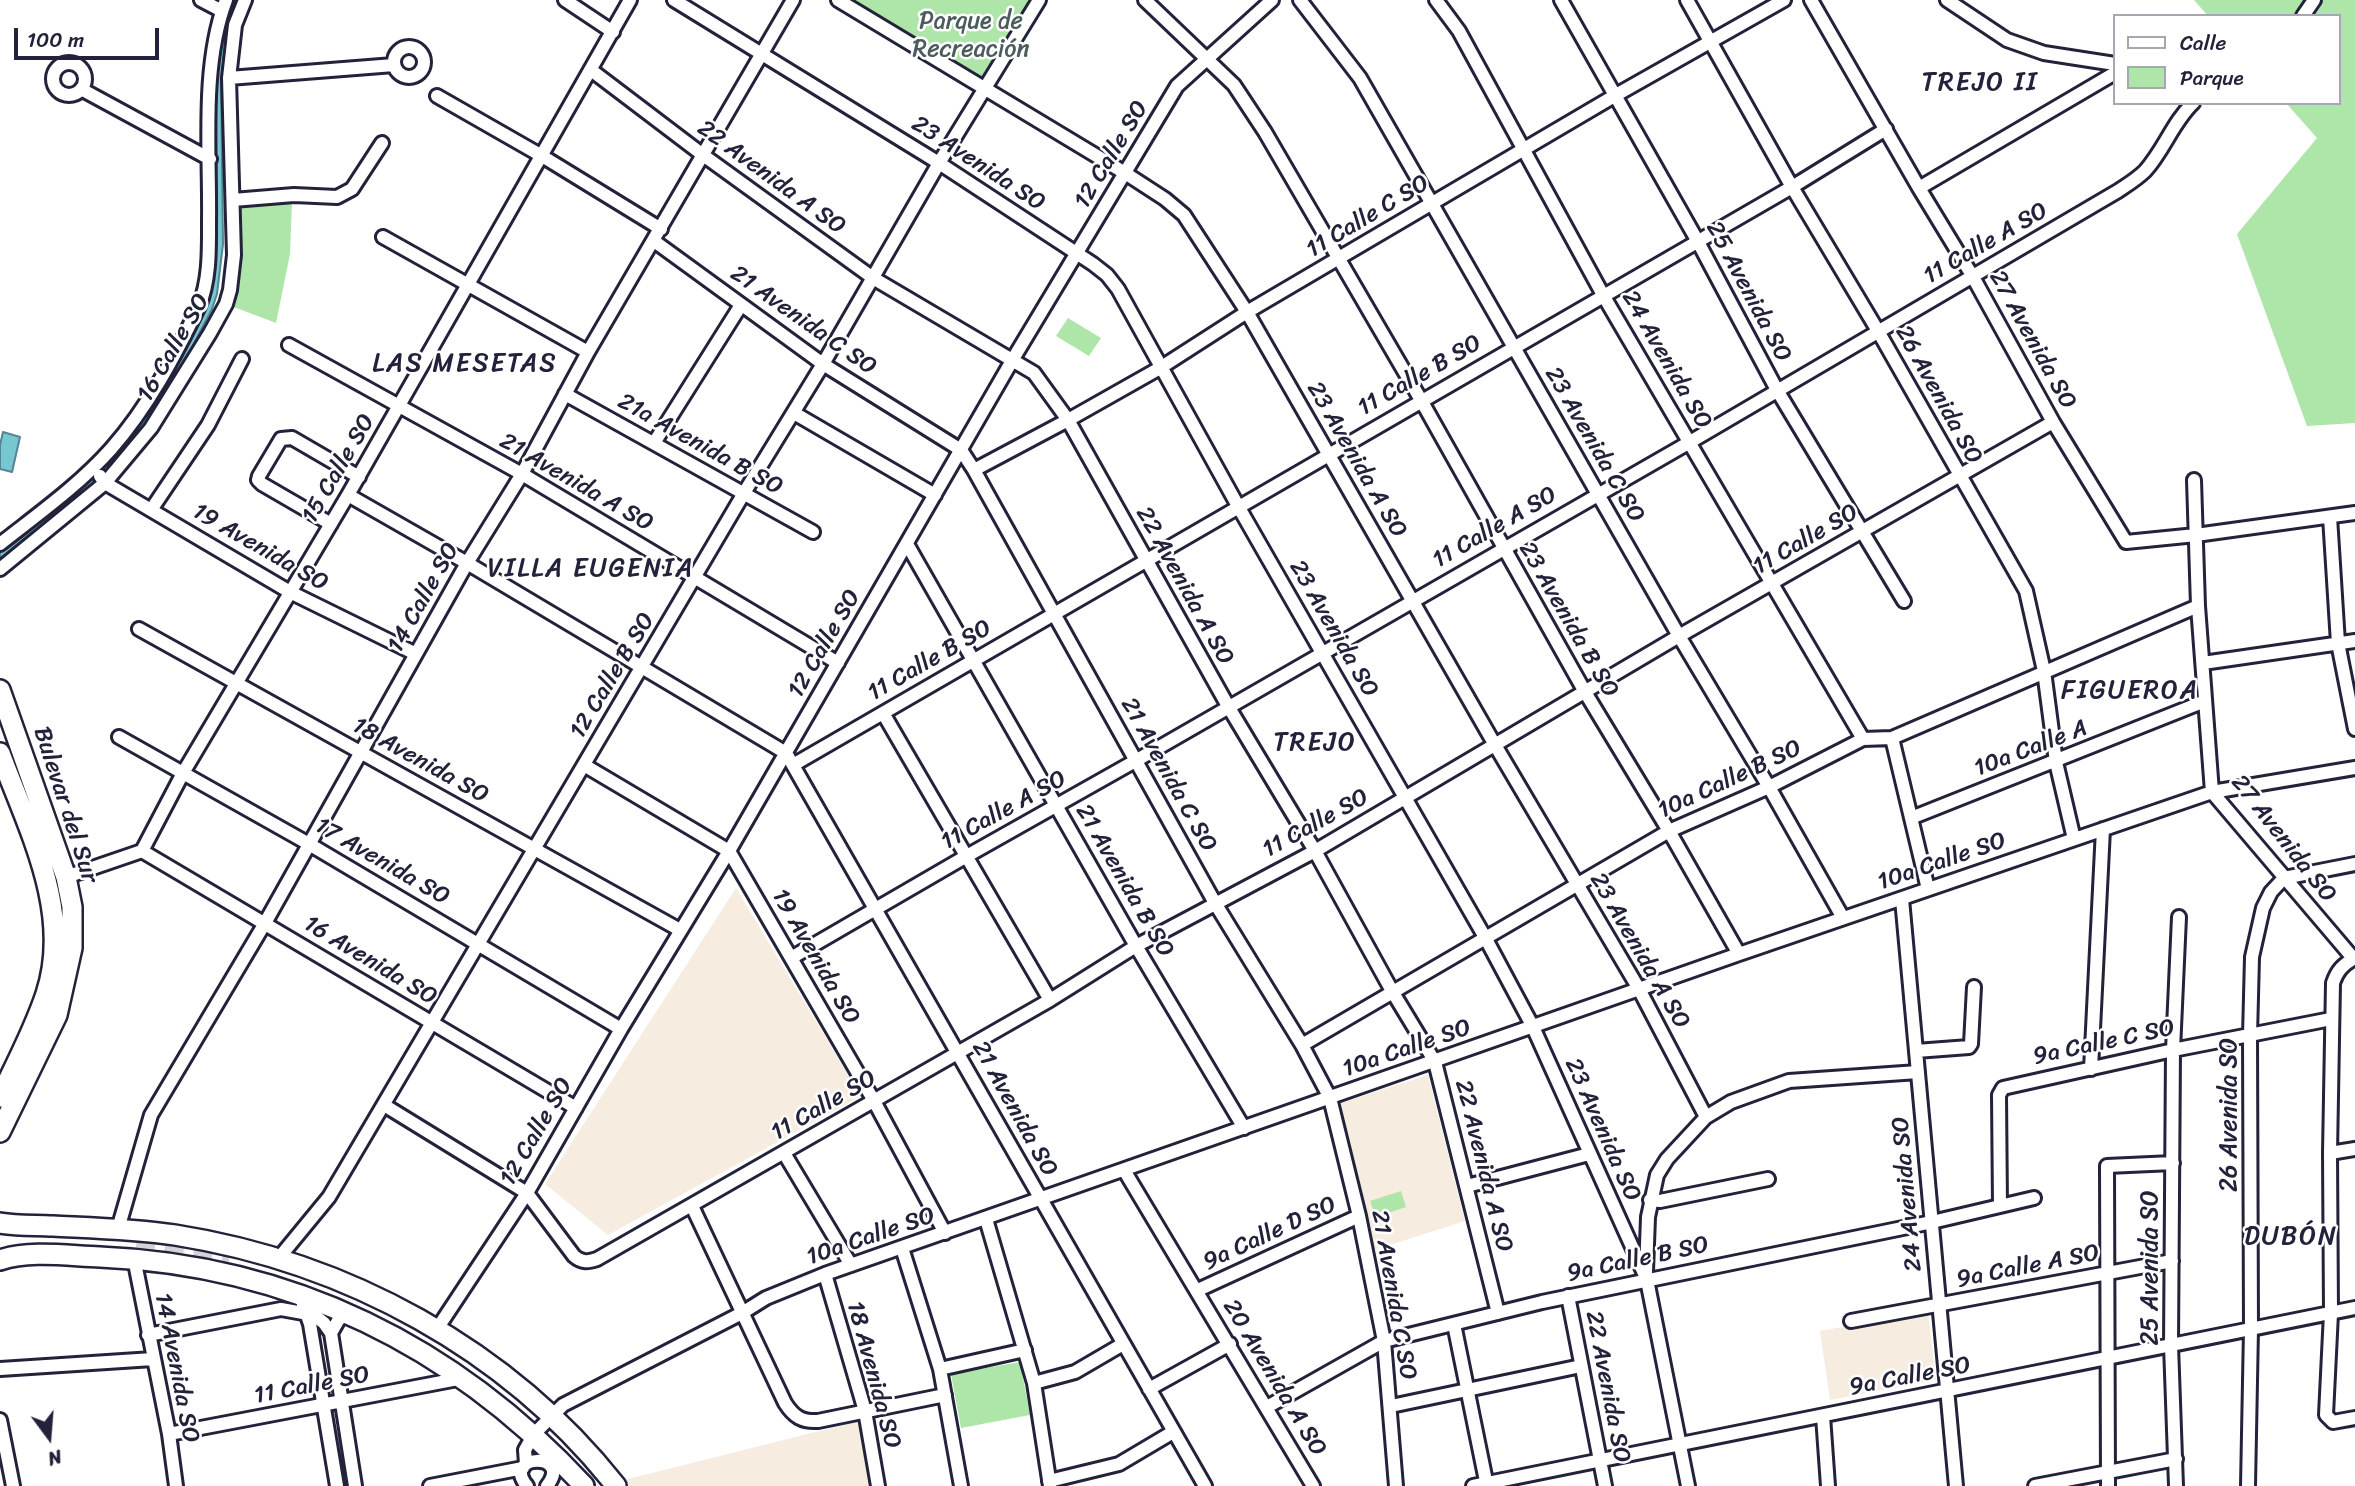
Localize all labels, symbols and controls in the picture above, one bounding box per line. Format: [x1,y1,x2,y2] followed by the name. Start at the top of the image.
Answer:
[913,8,1029,64] park label: Parque de Recreación
[18,14,163,58] scale bar
[2114,14,2341,105] legend
[27,21,84,59] text: 100 m
[2180,24,2226,62] text: Calle
[2180,59,2244,97] text: Parque
[1924,67,2036,99] district label: TREJO II
[1069,96,1155,214] street label: 12 Calle SO
[906,110,1050,218] street label: 23 Avenida SO
[691,115,851,241] street label: 22 Avenida A SO
[1301,169,1435,265] street label: 11 Calle C SO
[1919,197,2053,291] street label: 11 Calle A SO
[1699,217,1797,367] street label: 25 Avenida SO
[724,260,882,382] street label: 21 Avenida C SO
[1982,266,2082,414] street label: 27 Avenida SO
[1615,285,1717,435] street label: 24 Avenida SO
[132,289,216,407] street label: 16 Calle SO
[1888,321,1988,469] street label: 26 Avenida SO
[1353,329,1487,423] street label: 11 Calle B SO
[375,348,555,380] district label: LAS MESETAS
[1538,362,1650,528] street label: 23 Avenida C SO
[1300,377,1412,543] street label: 23 Avenida A SO
[612,388,788,502] street label: 21a Avenida B SO
[296,409,382,529] street label: 15 Calle SO
[494,427,658,539] street label: 21 Avenida A SO
[1428,481,1562,575] street label: 11 Calle A SO
[187,498,333,598] street label: 19 Avenida SO
[1748,498,1864,582] street label: 11 Calle SO
[1129,502,1239,670] street label: 22 Avenida A SO
[1512,537,1624,703] street label: 23 Avenida B SO
[382,538,466,658] street label: 14 Calle SO
[489,553,693,585] district label: VILLA EUGENIA
[1282,555,1384,703] street label: 23 Avenida SO
[782,585,868,703] street label: 12 Calle SO
[564,608,662,744] street label: 12 Calle B SO
[863,614,997,708] street label: 11 Calle B SO
[2062,675,2198,707] district label: FIGUEROA
[1114,693,1222,857] street label: 21 Avenida C SO
[347,712,493,810] street label: 18 Avenida SO
[1970,714,2092,784] street label: 10a Calle A
[26,723,104,887] street label: Bulevar del Sur
[1274,727,1356,759] district label: TREJO
[1654,734,1806,826] street label: 10a Calle B SO
[936,765,1072,857] street label: 11 Calle A SO
[2224,769,2342,909] street label: 27 Avenida SO
[1258,783,1374,865] street label: 11 Calle SO
[1068,799,1180,963] street label: 21 Avenida B SO
[310,812,454,912] street label: 17 Avenida SO
[1874,827,2010,897] street label: 10a Calle SO
[1583,868,1695,1034] street label: 23 Avenida A SO
[765,884,865,1030] street label: 19 Avenida SO
[298,910,442,1012] street label: 16 Avenida SO
[1339,1014,1475,1084] street label: 10a Calle SO
[2031,1014,2177,1072] street label: 9a Calle C SO
[965,1036,1063,1182] street label: 21 Avenida SO
[2216,1038,2244,1192] street label: 26 Avenida SO
[1558,1054,1646,1206] street label: 23 Avenida SO
[766,1064,882,1148] street label: 11 Calle SO
[494,1073,580,1191] street label: 12 Calle SO
[1448,1077,1518,1255] street label: 22 Avenida A SO
[1887,1115,1929,1273] street label: 24 Avenida SO
[2137,1190,2165,1346] street label: 25 Avenida SO
[1199,1191,1341,1277] street label: 9a Calle D SO
[803,1202,939,1272] street label: 10a Calle SO
[1364,1208,1422,1382] street label: 21 Avenida C SO
[2244,1221,2338,1253] district label: DUBÓN
[1564,1231,1712,1289] street label: 9a Calle B SO
[1954,1239,2102,1295] street label: 9a Calle A SO
[147,1291,205,1445] street label: 14 Avenida SO
[1216,1294,1332,1462] street label: 20 Avenida A SO
[840,1298,906,1452] street label: 18 Avenida SO
[1578,1309,1636,1465] street label: 22 Avenida SO
[1847,1351,1973,1403] street label: 9a Calle SO
[252,1361,372,1411] street label: 11 Calle SO
[14,1402,84,1472] north arrow
[44,1440,66,1475] text: N

